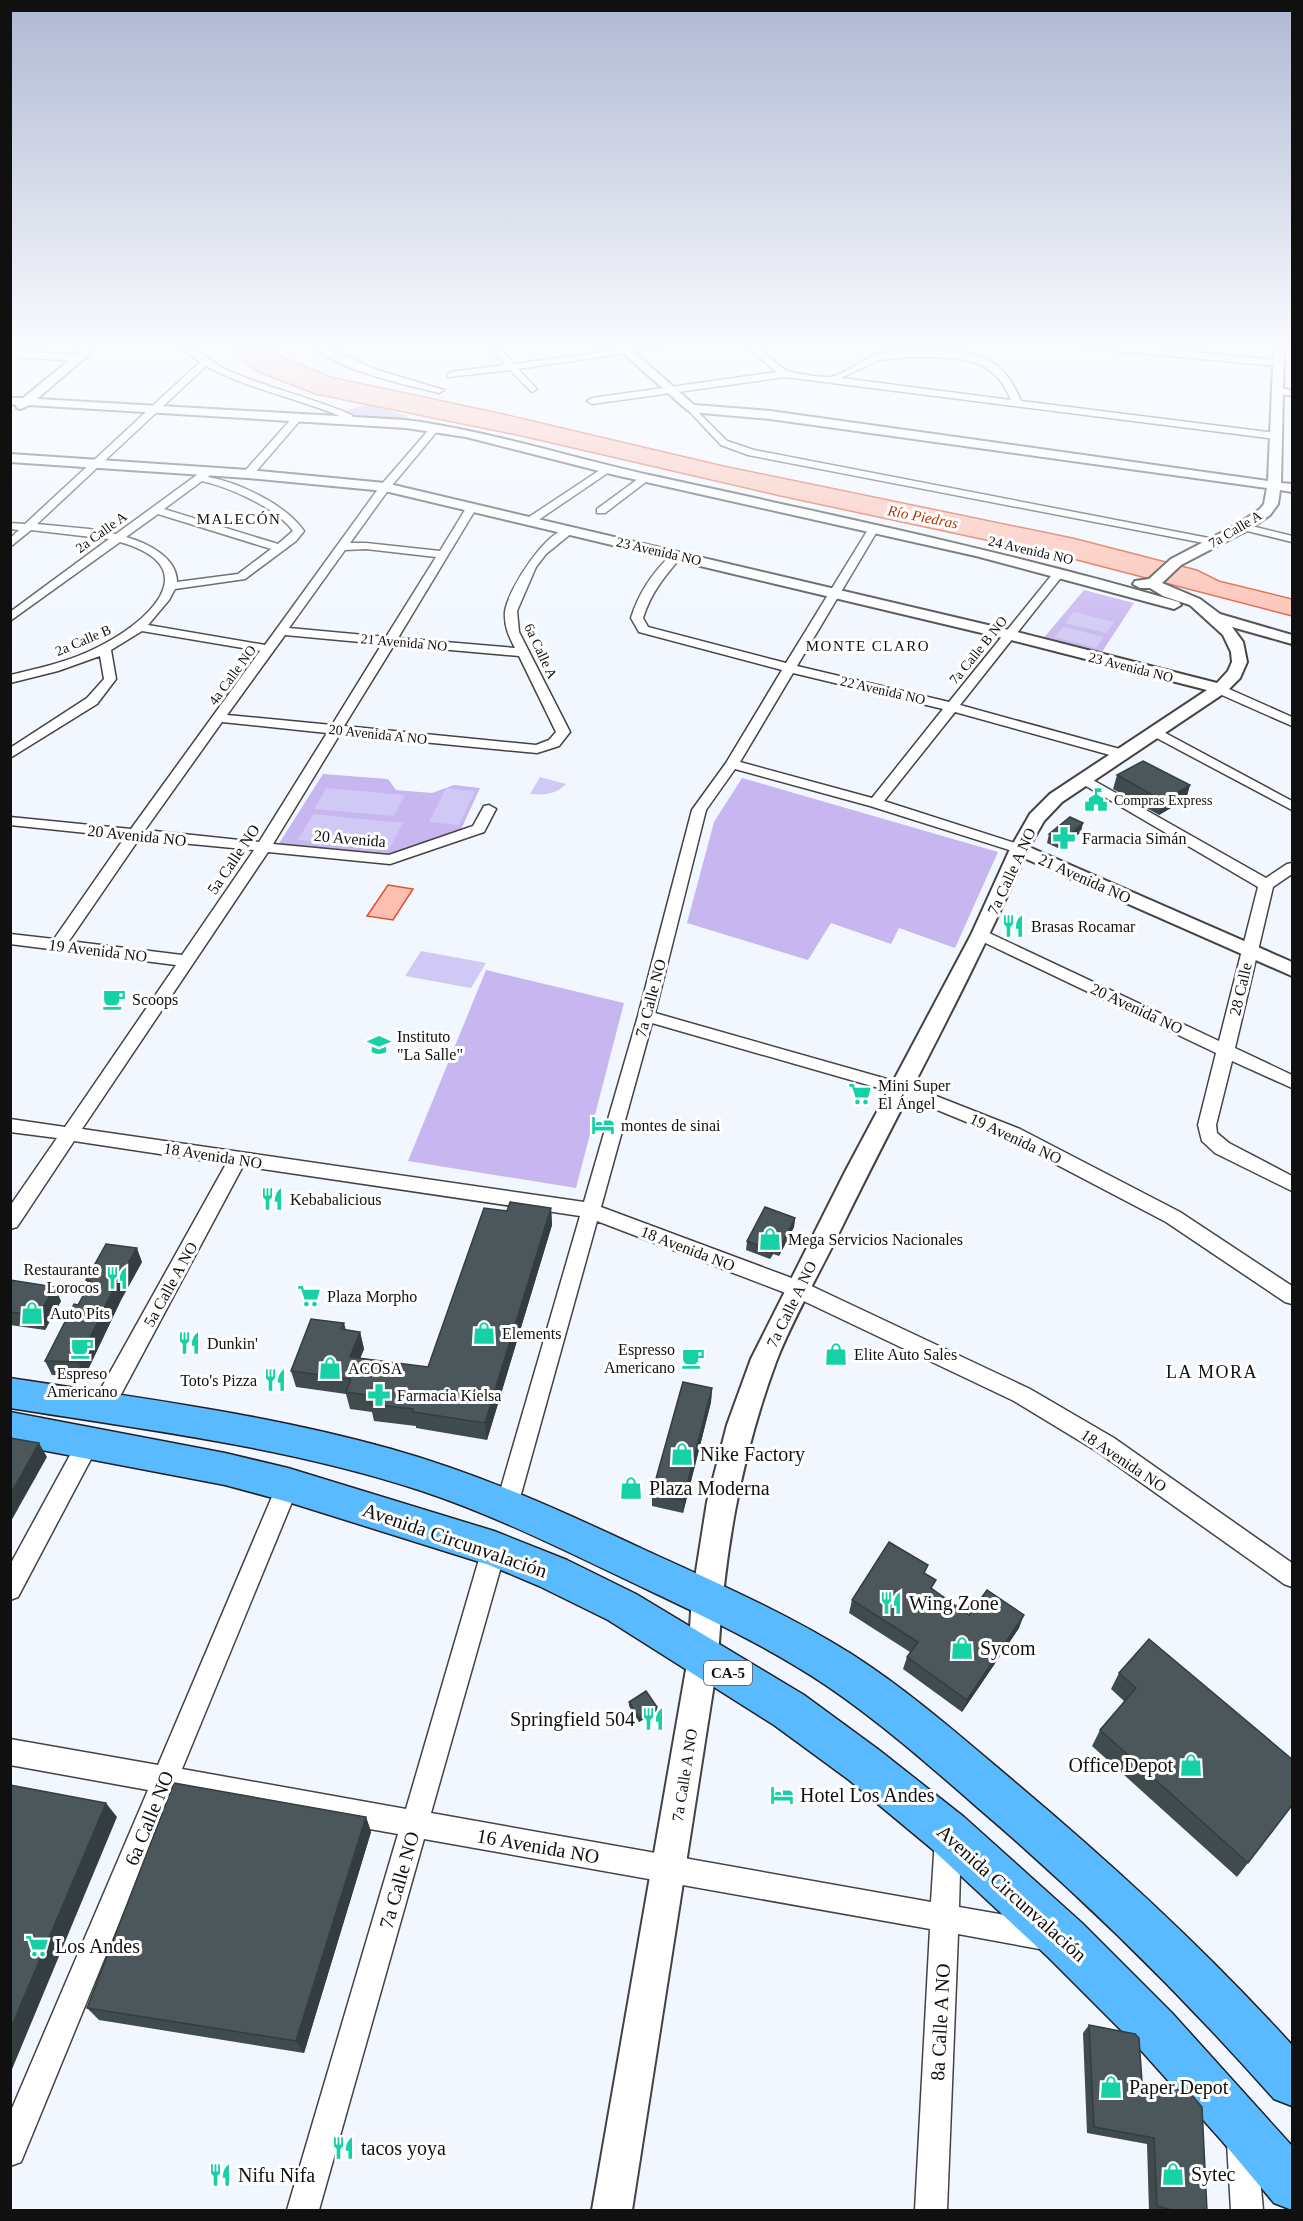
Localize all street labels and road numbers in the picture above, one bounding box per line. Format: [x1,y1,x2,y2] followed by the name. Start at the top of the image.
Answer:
[1206,507,1265,551] street label: 7a Calle A
[73,508,130,556] street label: 2a Calle A
[987,533,1075,568] street label: 24 Avenida NO
[615,534,703,569] street label: 23 Avenida NO
[946,613,1010,687] street label: 7a Calle B NO
[521,621,560,682] street label: 6a Calle A
[53,622,113,659] street label: 2a Calle B
[360,631,448,654] street label: 21 Avenida NO
[206,643,259,708] street label: 4a Calle NO
[1087,650,1175,685] street label: 23 Avenida NO
[839,673,927,708] street label: 22 Avenida NO
[328,722,428,747] street label: 20 Avenida A NO
[204,821,263,897] street label: 5a Calle NO
[87,822,187,849] street label: 20 Avenida NO
[984,825,1039,917] street label: 7a Calle A NO
[313,827,387,850] street label: 20 Avenida
[1036,851,1134,906] street label: 21 Avenida NO
[48,936,148,965] street label: 19 Avenida NO
[632,957,669,1039] street label: 7a Calle NO
[1226,961,1255,1017] street label: 28 Calle
[1088,980,1185,1037] street label: 20 Avenida NO
[967,1110,1064,1167] street label: 19 Avenida NO
[163,1139,263,1172] street label: 18 Avenida NO
[638,1223,737,1274] street label: 18 Avenida NO
[140,1239,201,1329] street label: 5a Calle A NO
[763,1258,820,1350] street label: 7a Calle A NO
[1078,1426,1170,1495] street label: 18 Avenida NO
[360,1498,550,1582] street label: Avenida Circunvalación
[704,1661,752,1685] road number: CA-5
[669,1727,700,1823] street label: 7a Calle A NO
[120,1768,178,1868] street label: 6a Calle NO
[933,1820,1091,1966] street label: Avenida Circunvalación
[475,1824,601,1868] street label: 16 Avenida NO
[375,1829,423,1931] street label: 7a Calle NO
[926,1963,954,2081] street label: 8a Calle A NO

